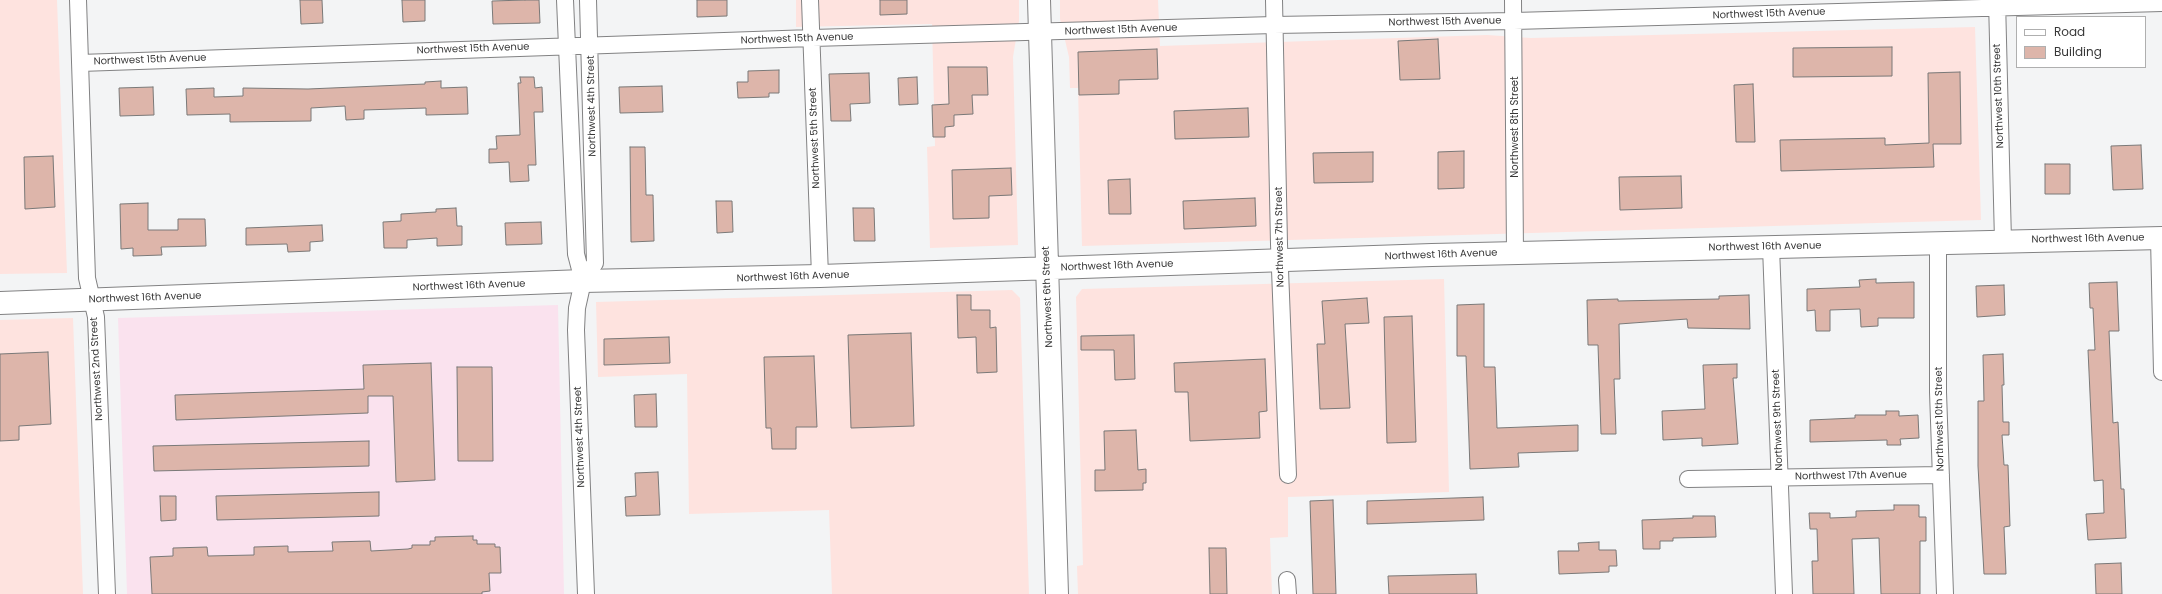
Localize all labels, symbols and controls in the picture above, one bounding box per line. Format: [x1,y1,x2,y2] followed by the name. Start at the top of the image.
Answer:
[1712,6,1826,22] street label: Northwest 15th Avenue
[1388,15,1502,29] street label: Northwest 15th Avenue
[2016,16,2146,68] legend
[1064,22,1178,38] street label: Northwest 15th Avenue
[2054,23,2085,40] text: Road
[740,31,854,47] street label: Northwest 15th Avenue
[416,41,530,57] street label: Northwest 15th Avenue
[2054,43,2102,60] text: Building
[1991,44,2007,148] street label: Northwest 10th Street
[93,52,207,68] street label: Northwest 15th Avenue
[585,55,599,157] street label: Northwest 4th Street
[1509,76,1521,178] street label: Northwest 8th Street
[807,87,823,189] street label: Northwest 5th Street
[1273,187,1287,287] street label: Northwest 7th Street
[2031,232,2145,246] street label: Northwest 16th Avenue
[1708,240,1822,254] street label: Northwest 16th Avenue
[1040,246,1056,348] street label: Northwest 6th Street
[1384,247,1498,263] street label: Northwest 16th Avenue
[1060,258,1174,274] street label: Northwest 16th Avenue
[736,269,850,285] street label: Northwest 16th Avenue
[412,278,526,294] street label: Northwest 16th Avenue
[88,290,202,306] street label: Northwest 16th Avenue
[88,317,106,421] street label: Northwest 2nd Street
[1933,367,1947,471] street label: Northwest 10th Street
[1770,369,1786,471] street label: Northwest 9th Street
[572,386,588,488] street label: Northwest 4th Street
[1795,469,1907,483] street label: Northwest 17th Avenue

